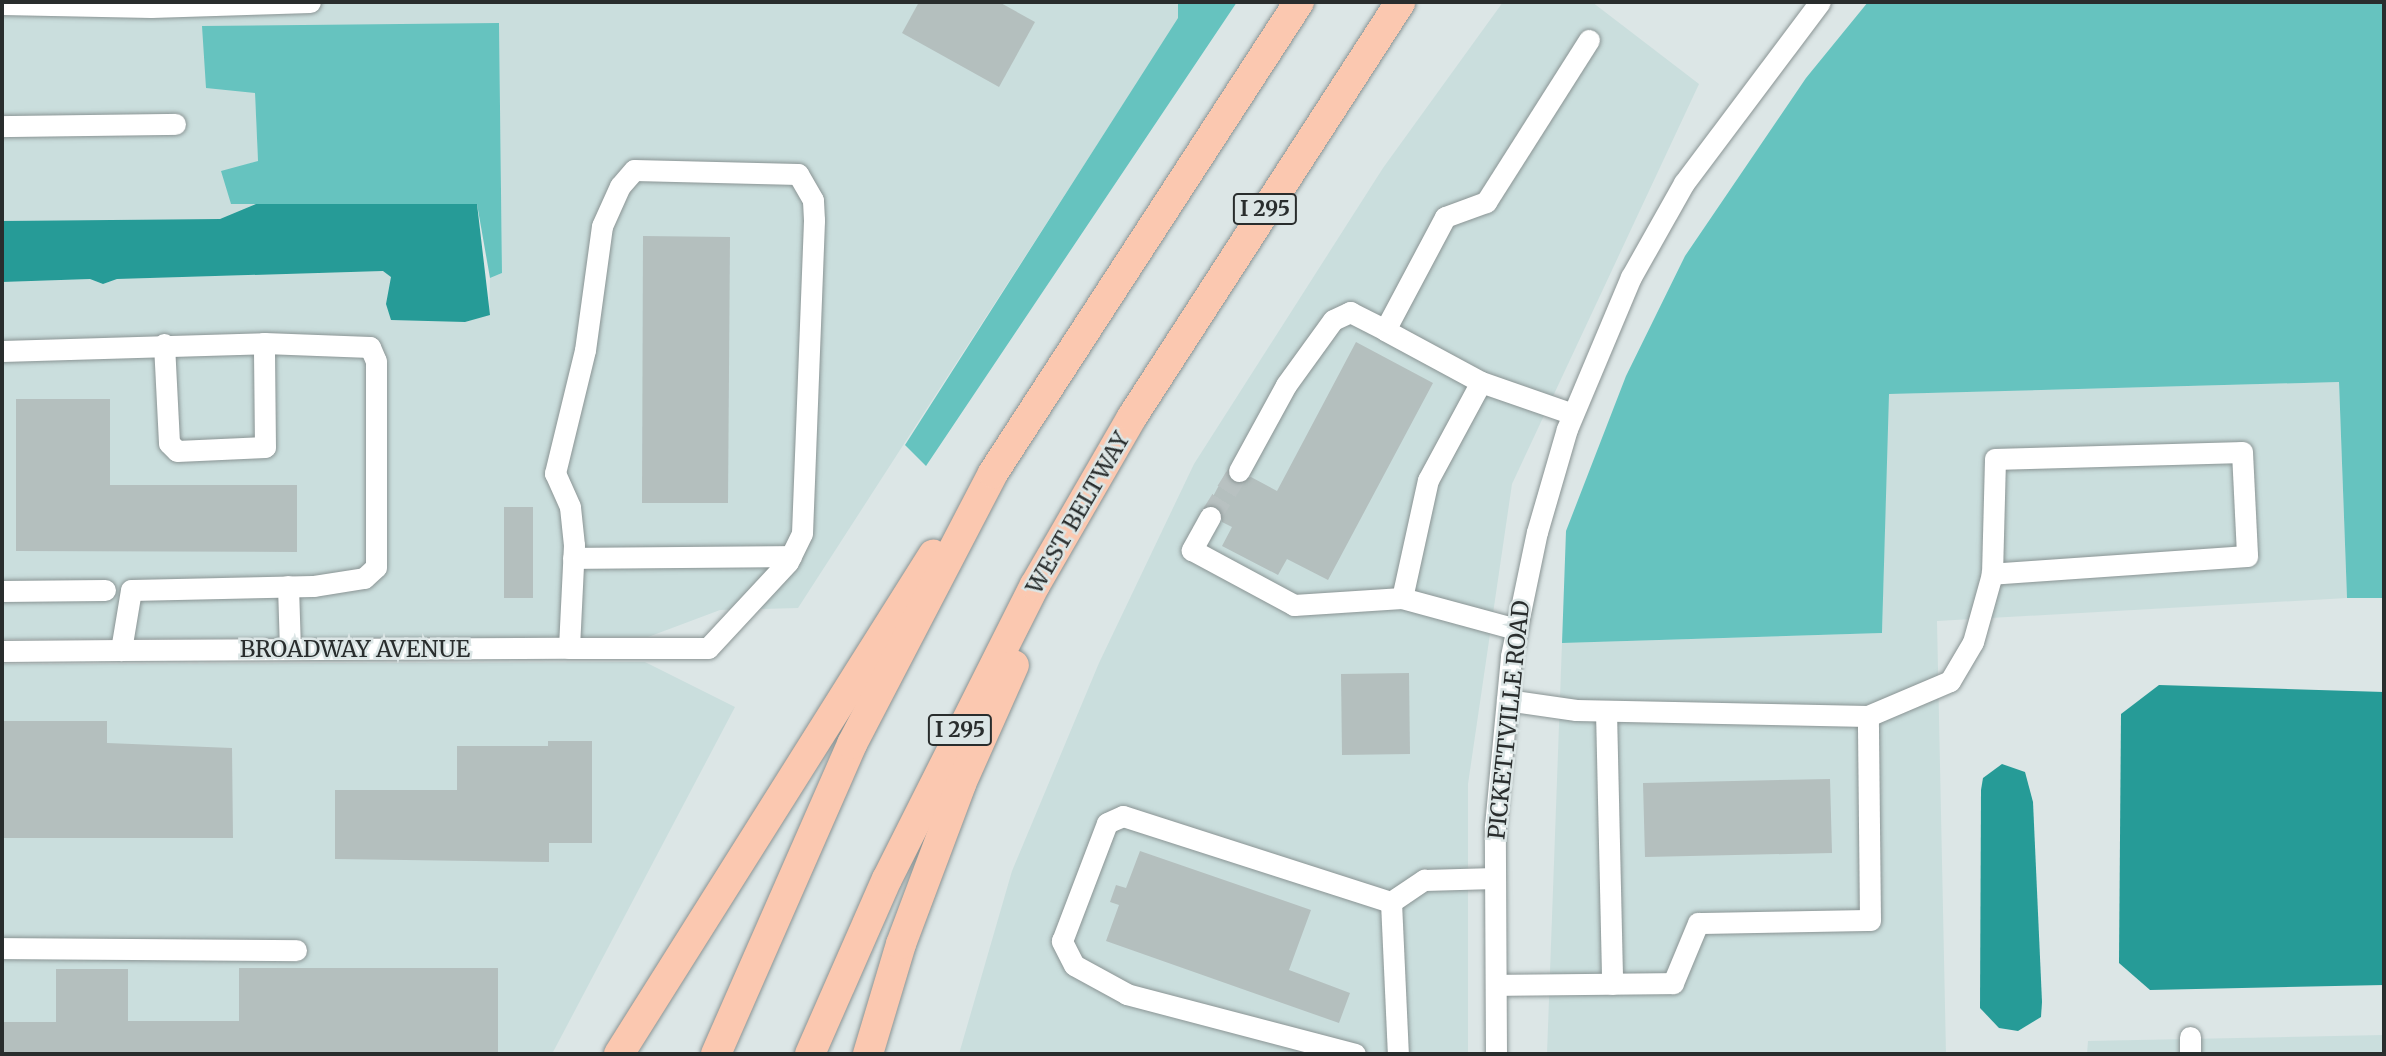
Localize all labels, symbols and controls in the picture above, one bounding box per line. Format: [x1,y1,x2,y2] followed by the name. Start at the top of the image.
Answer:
[1232,192,1298,227] road number: I 295
[1020,427,1136,599] street label: WEST BELTWAY
[1483,599,1535,841] street label: PICKETTVILLE ROAD
[240,635,470,663] street label: BROADWAY AVENUE
[927,712,993,748] road number: I 295

